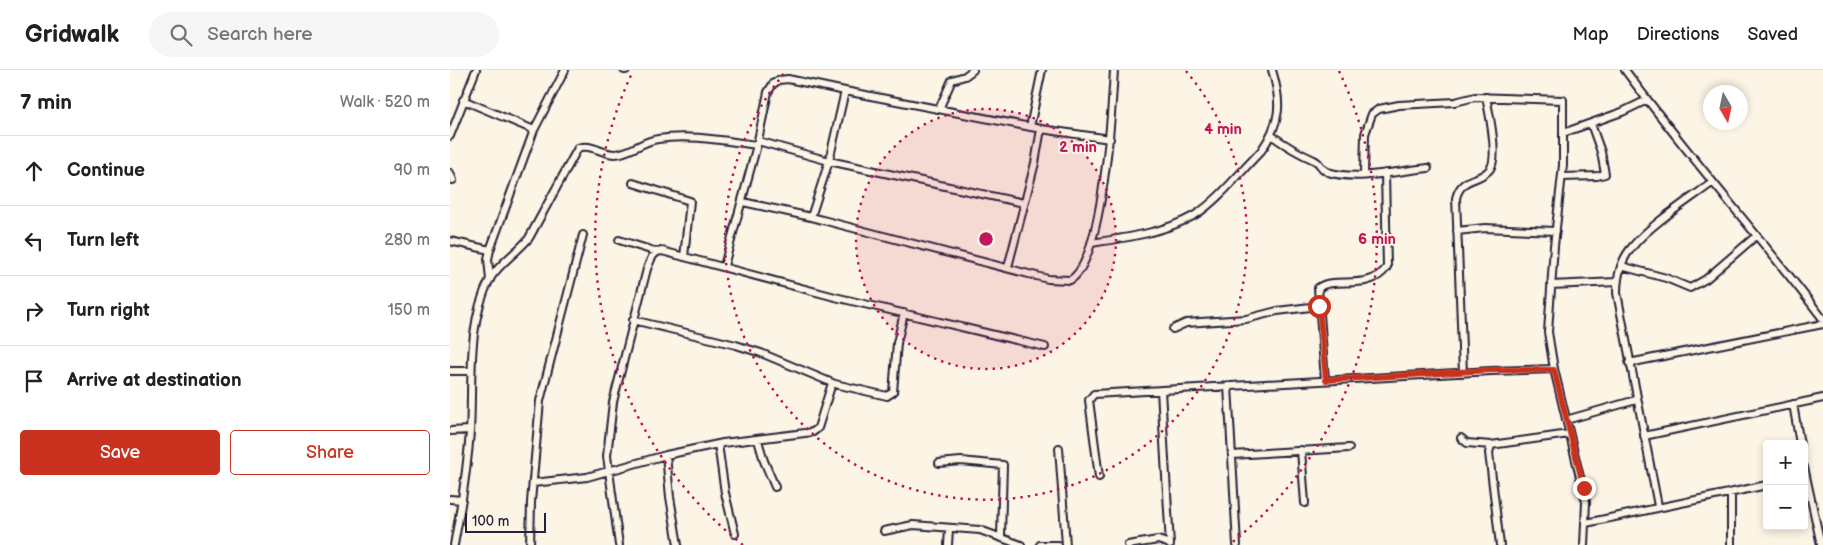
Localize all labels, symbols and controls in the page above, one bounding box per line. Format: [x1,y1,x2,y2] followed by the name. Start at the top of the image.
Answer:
[149,12,499,57] search box
[25,20,119,49] text: Gridwalk
[167,21,195,49] icon: search
[207,23,312,46] text: Search here
[1573,24,1609,45] text: Map
[1637,24,1719,45] text: Directions
[1747,24,1798,45] text: Saved
[1703,85,1748,130] north arrow
[20,90,72,115] text: 7 min
[340,93,430,112] text: Walk · 520 m
[1204,120,1242,139] text: 4 min
[1059,138,1097,157] text: 2 min
[20,157,48,185] icon: ahead
[67,159,145,182] text: Continue
[394,161,430,180] text: 90 m
[20,227,48,255] icon: left
[67,229,139,252] text: Turn left
[977,230,995,248] centre of rings
[1358,230,1396,249] text: 6 min
[384,231,430,250] text: 280 m
[1308,295,1331,318] route start
[20,297,48,325] icon: right
[67,299,150,322] text: Turn right
[388,301,430,320] text: 150 m
[20,367,48,395] icon: arrive
[67,369,242,392] text: Arrive at destination
[20,430,220,475] button: Save
[230,430,430,475] button: Share
[1763,440,1808,530] map controls
[1763,440,1808,485] button: +
[1573,477,1596,500] route end
[1763,485,1808,530] button: −
[465,510,546,533] scale bar
[472,513,509,530] text: 100 m

